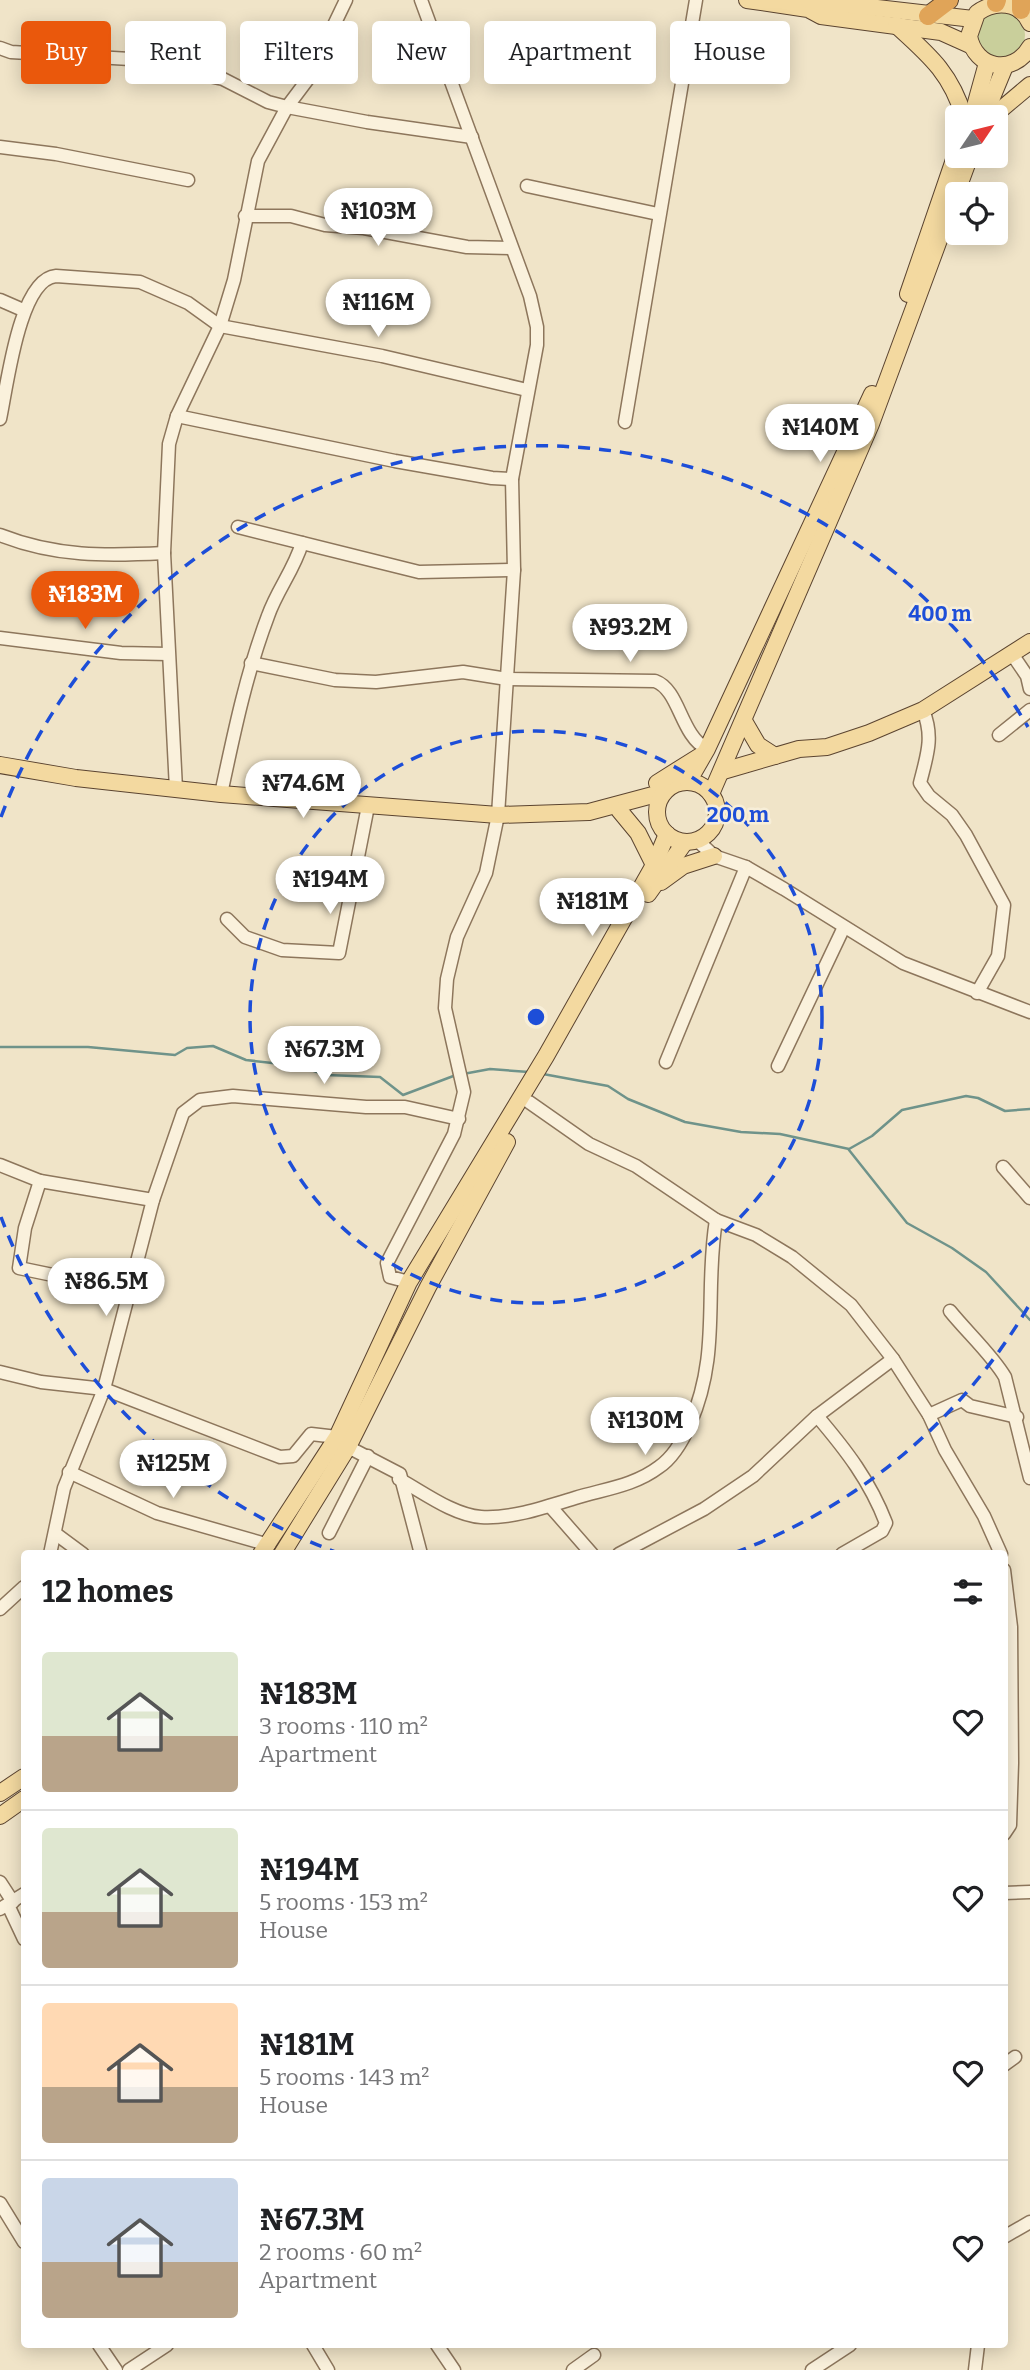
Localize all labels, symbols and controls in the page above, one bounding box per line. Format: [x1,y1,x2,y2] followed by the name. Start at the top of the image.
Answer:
[21,21,111,84] chip: Buy
[125,21,226,84] chip: Rent
[240,21,358,84] chip: Filters
[372,21,470,84] chip: New
[484,21,656,84] chip: Apartment
[670,21,790,84] chip: House
[945,105,1008,168] north arrow
[945,105,1008,245] map controls
[945,182,1008,245] button: locate
[329,188,427,248] pin: ₦103M
[340,197,416,225] text: ₦103M
[329,280,427,339] pin: ₦116M
[342,288,414,316] text: ₦116M
[771,405,869,464] pin: ₦140M
[781,413,859,441] text: ₦140M
[36,572,134,631] pin: ₦183M
[47,580,123,608] text: ₦183M
[908,601,972,627] text: 400 m
[573,604,687,664] pin: ₦93.2M
[588,613,672,641] text: ₦93.2M
[246,760,360,820] pin: ₦74.6M
[261,769,345,797] text: ₦74.6M
[707,802,769,828] text: 200 m
[281,856,379,916] pin: ₦194M
[292,865,368,893] text: ₦194M
[543,878,641,938] pin: ₦181M
[555,887,629,915] text: ₦181M
[524,1005,548,1029] centre of rings
[267,1026,381,1086] pin: ₦67.3M
[284,1035,364,1063] text: ₦67.3M
[49,1258,163,1318] pin: ₦86.5M
[64,1267,148,1295] text: ₦86.5M
[596,1398,694,1457] pin: ₦130M
[606,1406,684,1434] text: ₦130M
[124,1440,222,1500] pin: ₦125M
[136,1449,210,1477] text: ₦125M
[949,1573,987,1611] icon: filters
[42,1574,173,1610] text: 12 homes
[259,1676,358,1712] text: ₦183M
[98,1680,182,1764] icon: home
[949,1703,987,1741] icon: heart
[259,1712,428,1740] text: 3 rooms · 110 m²
[259,1740,377,1768] text: Apartment
[259,1852,359,1888] text: ₦194M
[98,1856,182,1940] icon: home
[949,1879,987,1917] icon: heart
[259,1888,428,1916] text: 5 rooms · 153 m²
[259,1916,328,1944] text: House
[259,2027,354,2063] text: ₦181M
[98,2031,182,2115] icon: home
[949,2054,987,2092] icon: heart
[259,2063,430,2091] text: 5 rooms · 143 m²
[259,2091,328,2119] text: House
[259,2202,365,2238] text: ₦67.3M
[98,2206,182,2290] icon: home
[949,2229,987,2267] icon: heart
[259,2238,422,2266] text: 2 rooms · 60 m²
[259,2266,377,2294] text: Apartment

